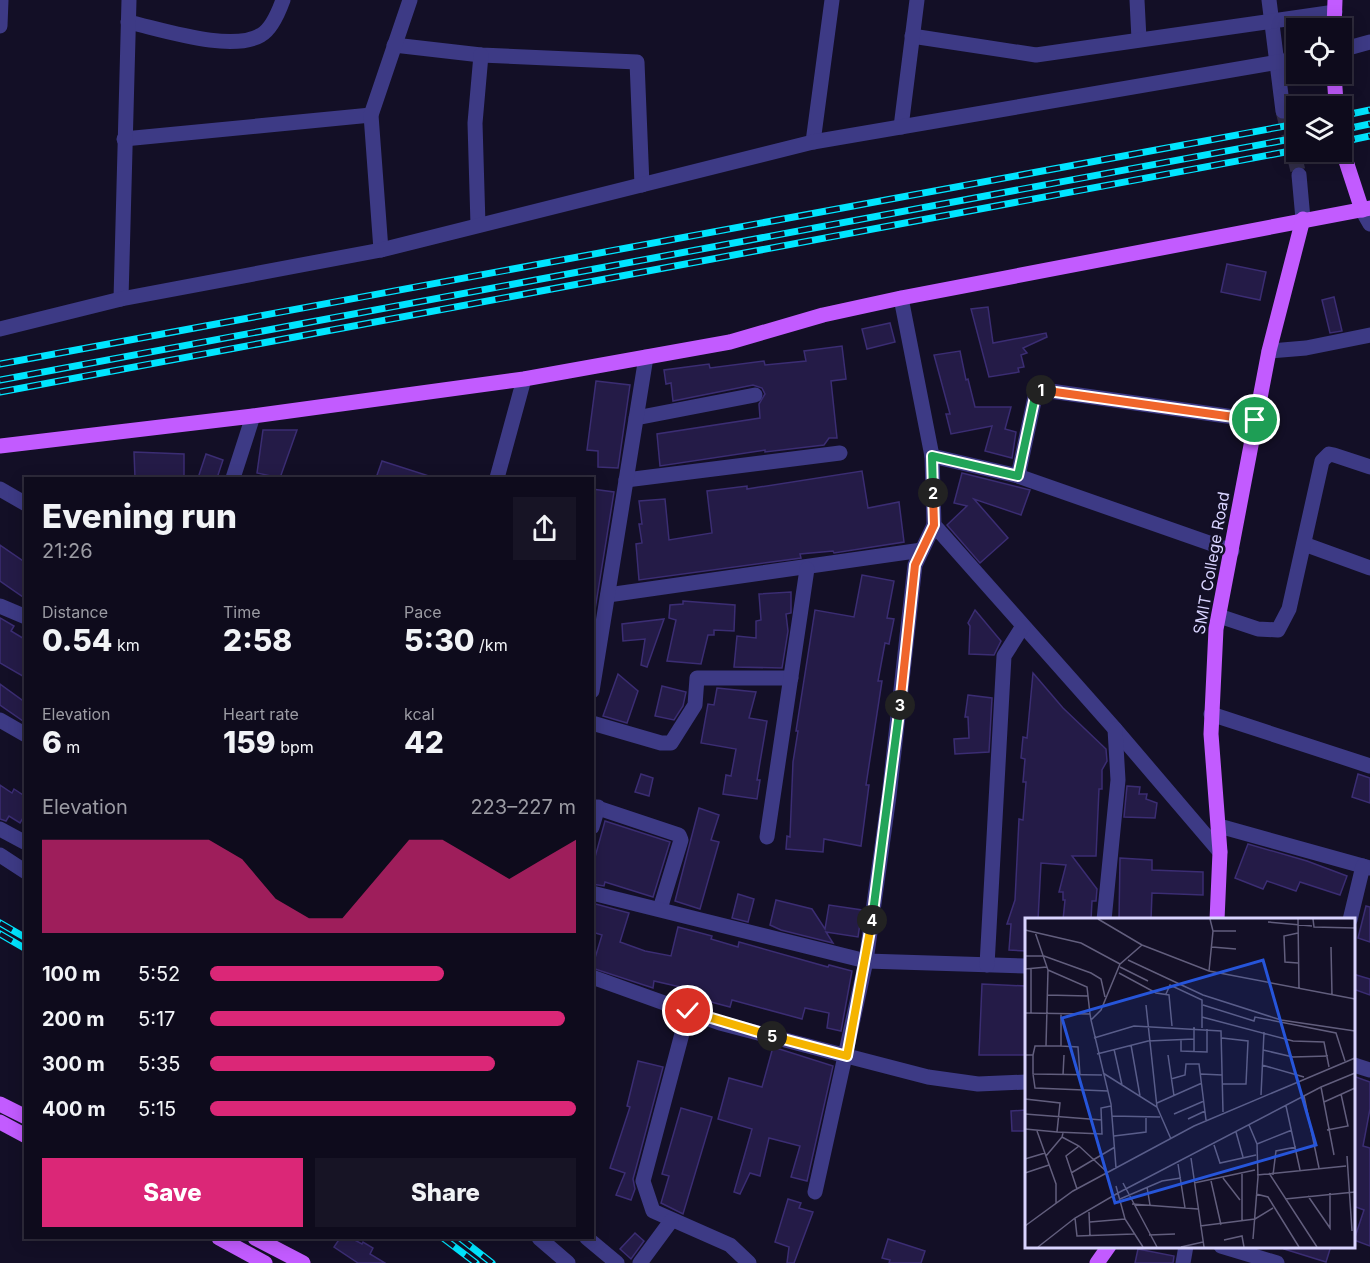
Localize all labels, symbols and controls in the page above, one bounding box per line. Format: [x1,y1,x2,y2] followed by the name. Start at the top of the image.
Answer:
[1286,18,1352,162] map controls
[1286,18,1352,84] button: locate
[1286,96,1352,162] button: layers
[1026,375,1056,405] pin: 1
[1038,380,1044,400] text: 1
[1229,394,1280,445] pin
[1238,403,1271,436] icon: arrive
[918,478,948,508] pin: 2
[928,483,938,503] text: 2
[1189,490,1233,636] street label: SMIT College Road
[42,496,237,536] text: Evening run
[513,497,576,560] button: share
[42,539,93,563] text: 21:26
[42,602,108,622] text: Distance
[223,602,261,622] text: Time
[404,602,442,622] text: Pace
[42,622,113,658] text: 0.54
[223,622,292,658] text: 2:58
[404,622,475,658] text: 5:30
[113,635,140,655] text: km
[475,635,508,655] text: /km
[885,690,915,720] pin: 3
[895,695,905,715] text: 3
[42,704,111,724] text: Elevation
[223,704,299,724] text: Heart rate
[404,704,435,724] text: kcal
[42,724,62,760] text: 6
[223,724,276,760] text: 159
[404,724,444,760] text: 42
[62,737,80,757] text: m
[276,737,314,757] text: bpm
[42,795,128,819] text: Elevation
[470,795,576,819] text: 223–227 m
[857,905,887,935] pin: 4
[867,910,877,930] text: 4
[1025,918,1355,1248] inset map
[42,962,101,986] text: 100 m
[138,962,180,986] text: 5:52
[662,985,713,1036] pin
[671,994,704,1027] icon: check
[42,1007,105,1031] text: 200 m
[138,1007,175,1031] text: 5:17
[757,1021,787,1051] pin: 5
[767,1026,777,1046] text: 5
[42,1052,105,1076] text: 300 m
[138,1052,180,1076] text: 5:35
[42,1097,106,1121] text: 400 m
[138,1097,176,1121] text: 5:15
[42,1158,303,1227] button: Save
[315,1158,576,1227] button: Share

